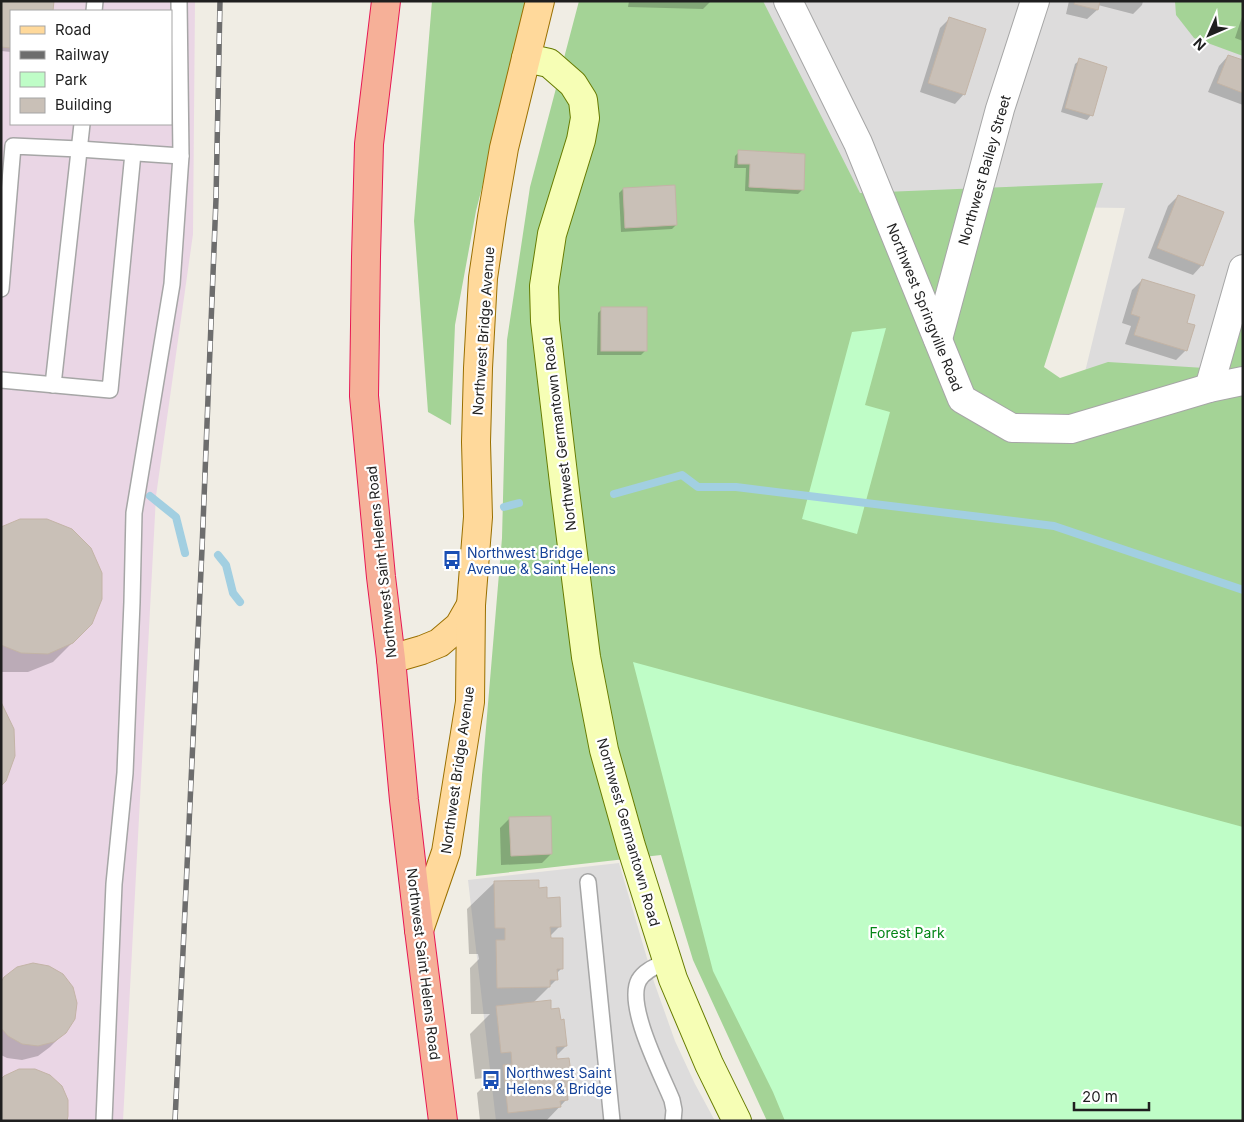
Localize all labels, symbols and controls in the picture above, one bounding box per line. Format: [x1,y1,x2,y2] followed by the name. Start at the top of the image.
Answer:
[10,10,172,125] legend
[1184,10,1234,60] north arrow
[55,20,91,39] text: Road
[1190,35,1209,54] text: N
[55,45,110,64] text: Railway
[55,70,88,89] text: Park
[954,92,1014,247] street label: Northwest Bailey Street
[55,95,112,114] text: Building
[883,220,967,394] street label: Northwest Springville Road
[469,246,497,416] street label: Northwest Bridge Avenue
[539,336,579,532] street label: Northwest Germantown Road
[362,465,400,659] street label: Northwest Saint Helens Road
[467,544,616,577] place label: Northwest Bridge Avenue & Saint Helens
[441,549,463,571] bus stop icon: Northwest Bridge Avenue & Saint Helens
[437,685,477,855] street label: Northwest Bridge Avenue
[594,736,664,928] street label: Northwest Germantown Road
[404,867,444,1061] street label: Northwest Saint Helens Road
[869,924,945,941] park label: Forest Park
[506,1064,612,1097] place label: Northwest Saint Helens & Bridge
[480,1069,502,1091] bus stop icon: Northwest Saint Helens & Bridge
[1074,1080,1149,1112] scale bar
[1082,1087,1118,1106] text: 20 m

